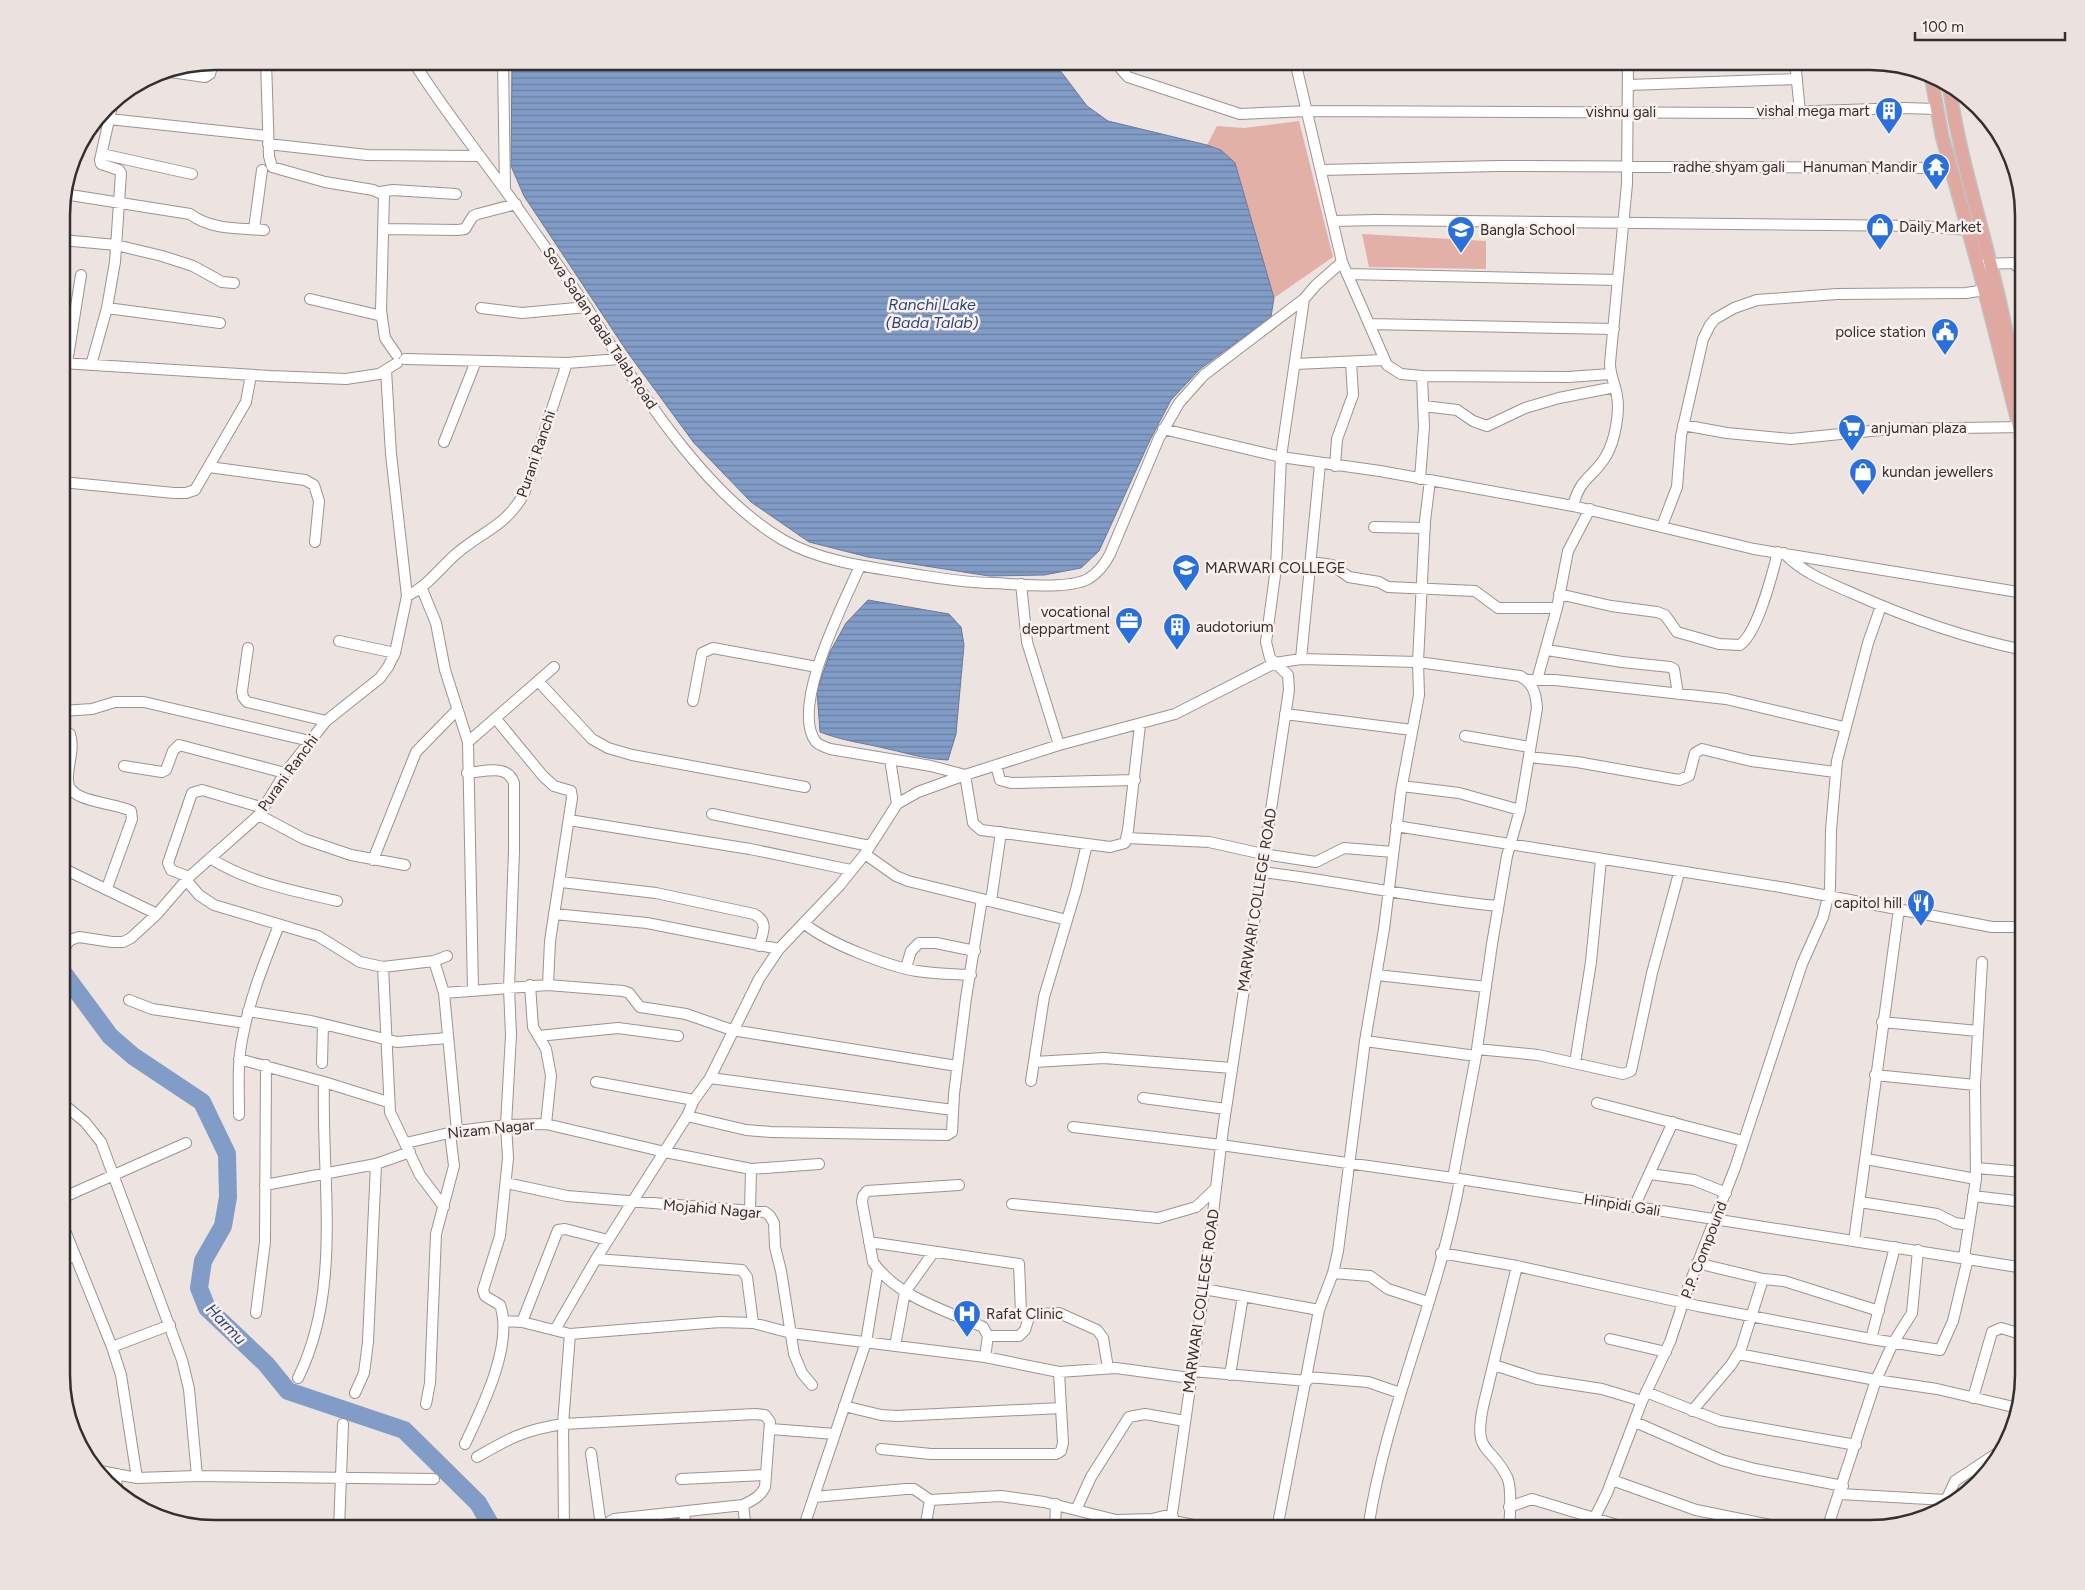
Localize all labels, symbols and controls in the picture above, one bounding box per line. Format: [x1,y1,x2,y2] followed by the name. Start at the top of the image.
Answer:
[1915,10,2065,42] scale bar
[1922,18,1964,36] text: 100 m
[1874,96,1904,135] building icon: vishal mega mart
[1756,102,1870,120] place label: vishal mega mart
[1586,103,1656,121] street label: vishnu gali
[1921,152,1951,191] temple icon: Hanuman Mandir
[1673,158,1785,176] street label: radhe shyam gali
[1803,158,1917,176] place label: Hanuman Mandir
[1865,212,1895,251] shop icon: Daily Market
[1446,215,1476,254] school or university icon: Bangla School
[1899,218,1982,236] place label: Daily Market
[1480,221,1575,239] place label: Bangla School
[539,244,661,412] street label: Seva Sadan Bada Talab Road
[886,295,979,332] water label: Ranchi Lake (Bada Talab)
[1930,317,1960,356] public building icon: police station
[1835,323,1926,341] place label: police station
[513,408,559,500] street label: Purani Ranchi
[1837,413,1867,452] supermarket icon: anjuman plaza
[1871,419,1967,437] place label: anjuman plaza
[1848,457,1878,496] shop icon: kundan jewellers
[1882,463,1993,481] place label: kundan jewellers
[1171,553,1201,592] school or university icon: MARWARI COLLEGE
[1205,559,1346,577] place label: MARWARI COLLEGE
[1022,603,1110,638] place label: vocational deppartment
[1114,606,1144,645] office icon: vocational deppartment
[1162,612,1192,651] building icon: audotorium
[1196,618,1274,636] place label: audotorium
[254,731,322,815] street label: Purani Ranchi
[1234,807,1280,993] street label: MARWARI COLLEGE ROAD
[1906,888,1936,927] restaurant icon: capitol hill
[1834,894,1902,912] place label: capitol hill
[447,1115,535,1143] street label: Nizam Nagar
[1582,1190,1662,1220] street label: Hinpidi Gali
[662,1196,762,1222] street label: Mojahid Nagar
[1677,1199,1731,1301] street label: P.P. Compound
[1179,1208,1223,1394] street label: MARWARI COLLEGE ROAD
[952,1299,982,1338] hospital icon: Rafat Clinic
[202,1300,250,1348] water label: Harmu
[986,1305,1063,1323] place label: Rafat Clinic

